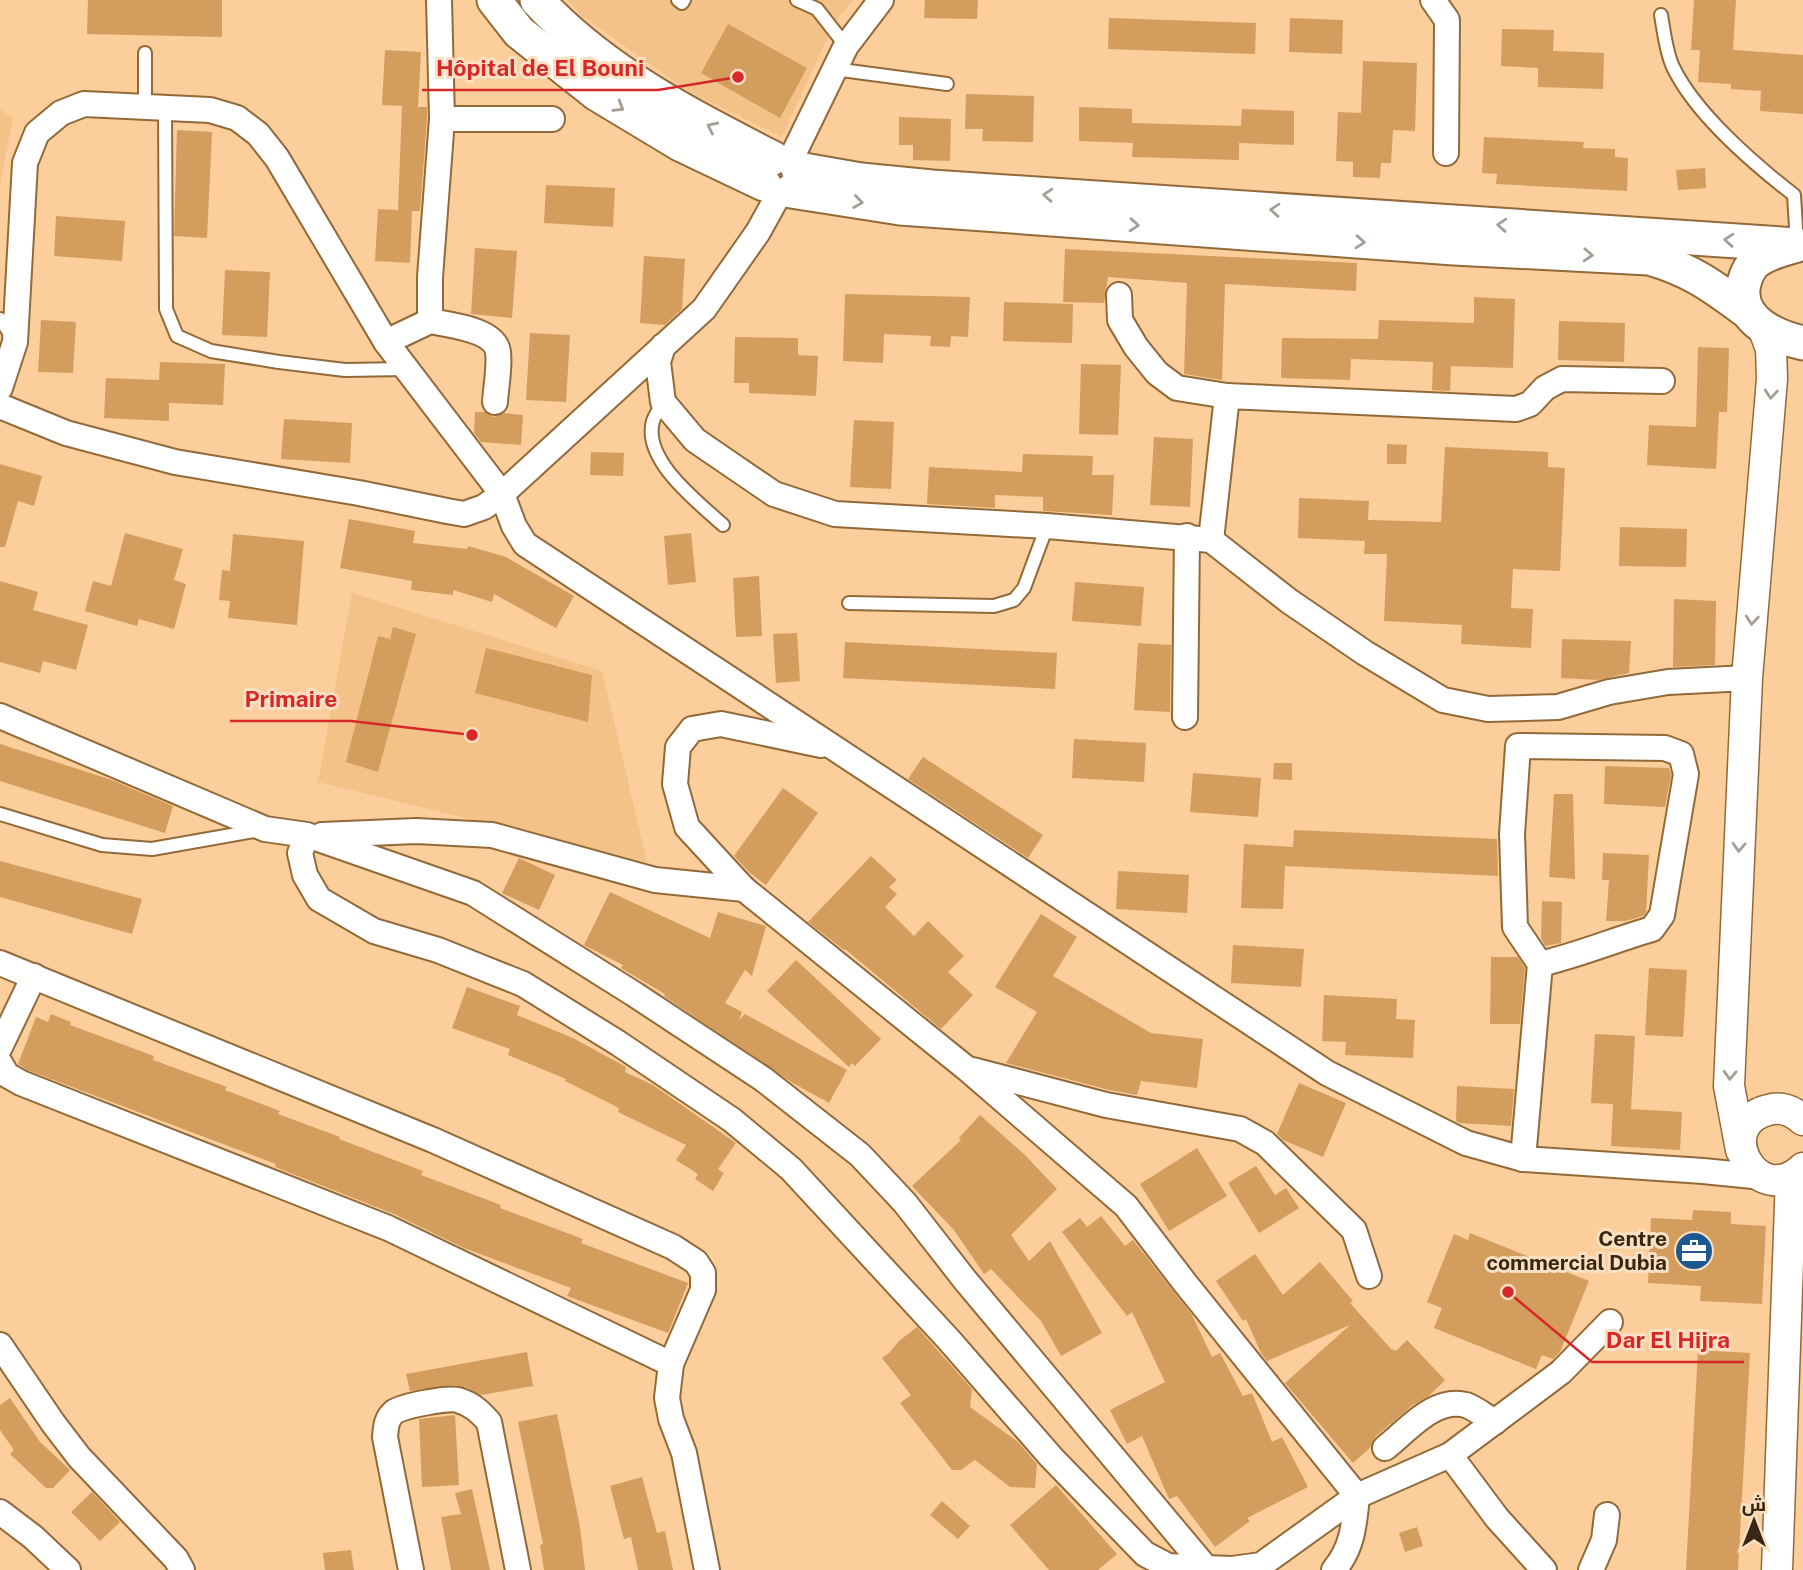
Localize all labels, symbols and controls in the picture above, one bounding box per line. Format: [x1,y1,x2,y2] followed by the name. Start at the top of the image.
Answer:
[422,46,658,90] callout: Hôpital de El Bouni
[436,54,644,81] text: Hôpital de El Bouni
[612,99,625,112] one-way arrow
[707,122,719,136] one-way arrow
[1042,188,1053,203] one-way arrow
[852,195,864,210] one-way arrow
[1269,203,1280,218] one-way arrow
[1128,217,1139,232] one-way arrow
[1496,218,1507,233] one-way arrow
[1723,233,1734,248] one-way arrow
[1355,234,1366,249] one-way arrow
[1582,248,1593,263] one-way arrow
[1764,388,1779,399] one-way arrow
[1744,614,1759,626] one-way arrow
[230,677,351,721] callout: Primaire
[244,685,338,712] text: Primaire
[1732,842,1747,853] one-way arrow
[1722,1069,1737,1080] one-way arrow
[1487,1226,1667,1275] place label: Centre commercial Dubia
[1673,1230,1715,1272] office icon: Centre commercial Dubia
[1592,1318,1744,1362] callout: Dar El Hijra
[1606,1326,1730,1353] text: Dar El Hijra
[1719,1486,1789,1556] north arrow
[1742,1493,1766,1516] text: ش

